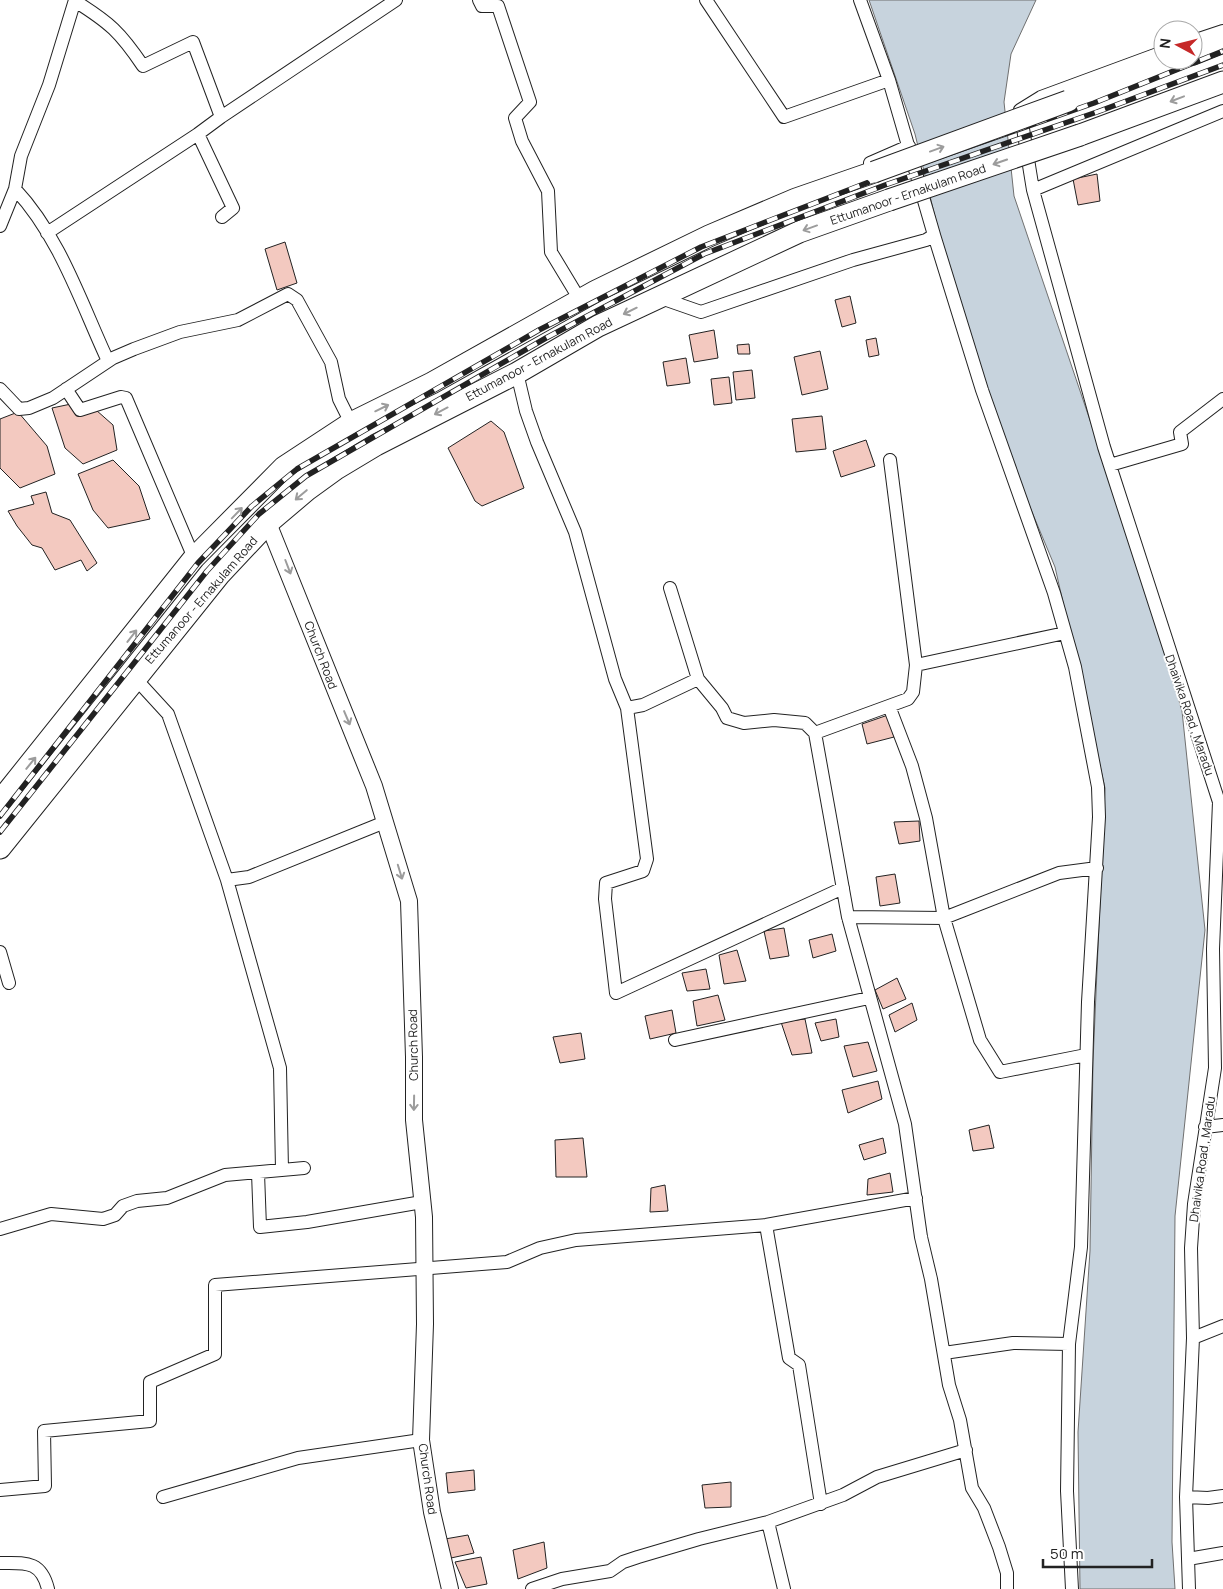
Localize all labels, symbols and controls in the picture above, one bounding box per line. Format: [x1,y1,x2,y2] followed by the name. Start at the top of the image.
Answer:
[1153,20,1203,70] north arrow
[1155,37,1175,50] text: N
[1170,96,1185,105] one-way arrow
[929,144,944,153] one-way arrow
[993,157,1009,167] one-way arrow
[828,159,988,229] street label: Ettumanoor - Ernakulam Road
[803,224,818,233] one-way arrow
[623,306,638,316] one-way arrow
[463,313,615,405] street label: Ettumanoor - Ernakulam Road
[374,403,389,412] one-way arrow
[433,406,448,416] one-way arrow
[295,489,308,500] one-way arrow
[231,506,243,519] one-way arrow
[141,533,261,667] street label: Ettumanoor - Ernakulam Road
[284,559,293,574] one-way arrow
[300,618,342,692] street label: Church Road
[127,630,138,643] one-way arrow
[1161,652,1219,778] street label: Dhaivika Road , Maradu
[343,710,353,725] one-way arrow
[25,757,36,770] one-way arrow
[395,864,405,880] one-way arrow
[404,1009,422,1081] street label: Church Road
[409,1094,419,1111] one-way arrow
[1185,1095,1219,1223] street label: Dhaivika Road , Maradu
[415,1442,441,1516] street label: Church Road
[1043,1536,1152,1568] scale bar
[1050,1543,1084,1564] text: 50 m

